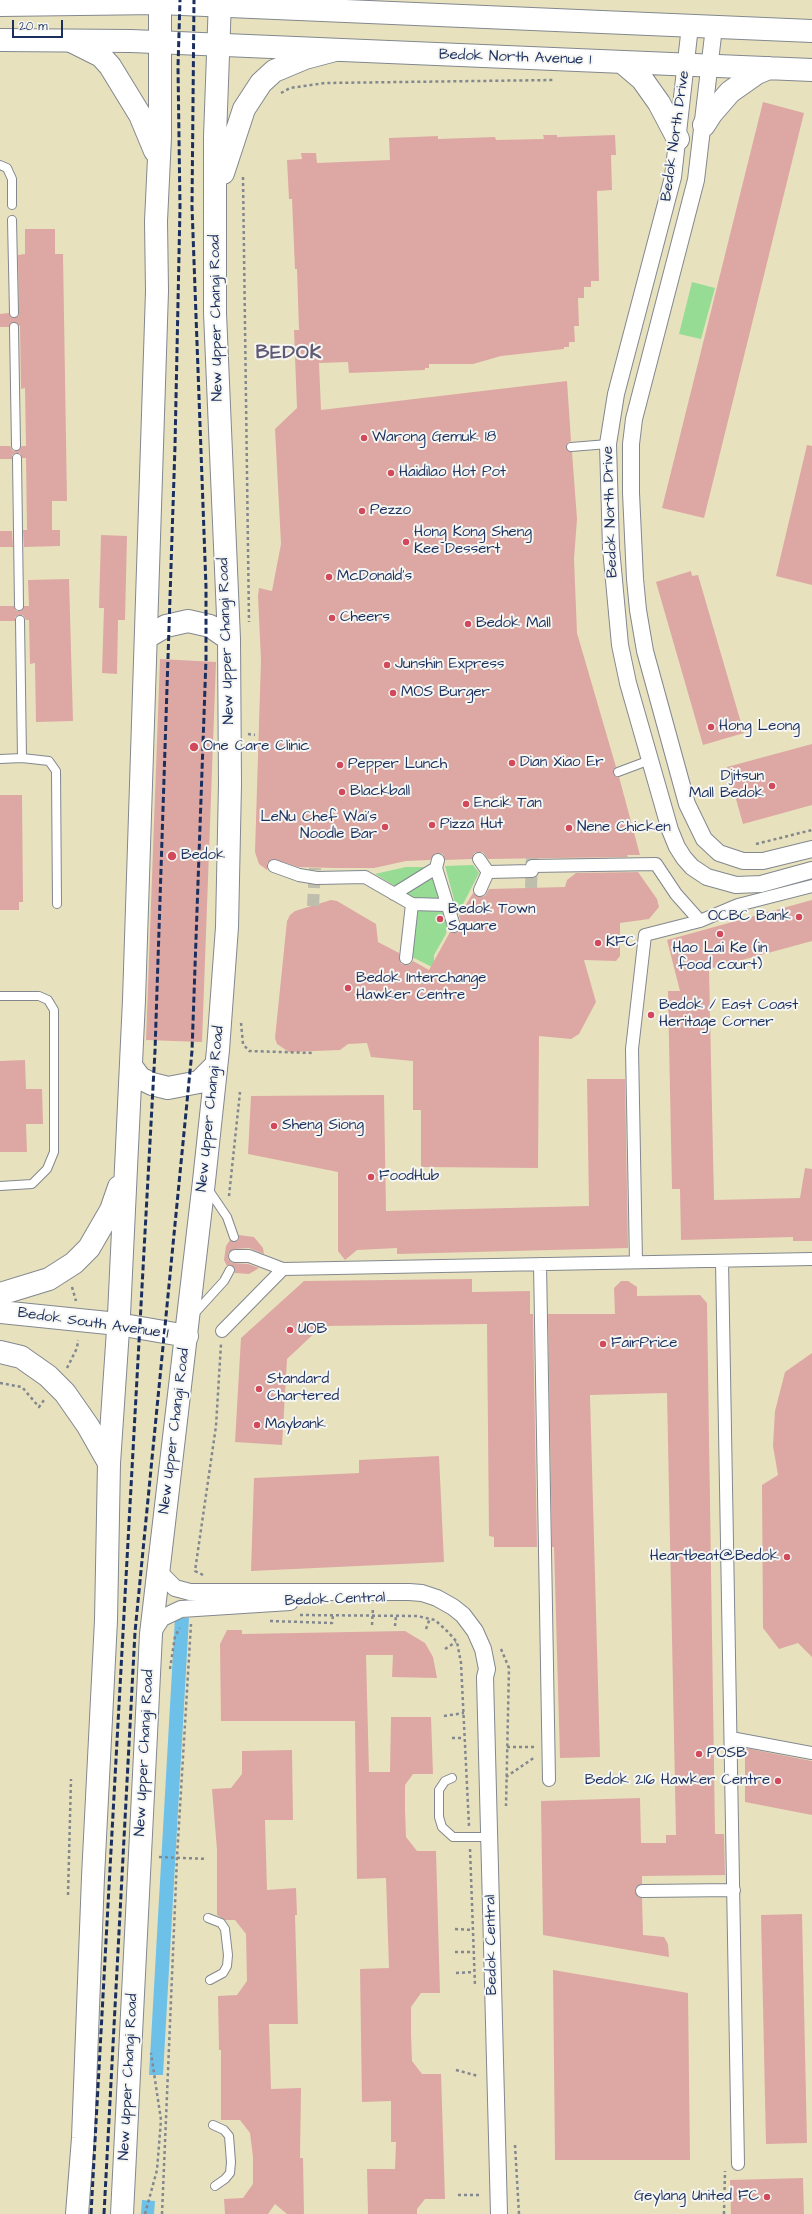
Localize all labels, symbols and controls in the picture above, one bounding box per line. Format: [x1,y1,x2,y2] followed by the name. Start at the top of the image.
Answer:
[14,12,65,38] scale bar
[19,18,48,35] text: 20 m
[439,46,591,70] street label: Bedok North Avenue 1
[658,69,694,203] street label: Bedok North Drive
[207,234,227,402] street label: New Upper Changi Road
[256,343,322,365] district label: BEDOK
[372,429,496,447] place label: Warong Gemuk 18
[359,433,369,443] marker: Warong Gemuk 18
[600,446,622,578] street label: Bedok North Drive
[399,464,506,482] place label: Haidilao Hot Pot
[386,468,396,478] marker: Haidilao Hot Pot
[370,502,411,520] place label: Pezzo
[357,506,367,516] marker: Pezzo
[414,524,532,559] place label: Hong Kong Sheng Kee Dessert
[401,537,411,547] marker: Hong Kong Sheng Kee Dessert
[215,557,239,725] street label: New Upper Changi Road
[337,568,412,586] place label: McDonald's
[324,572,334,582] marker: McDonald's
[340,609,390,627] place label: Cheers
[327,613,337,623] marker: Cheers
[476,615,551,633] place label: Bedok Mall
[463,619,473,629] marker: Bedok Mall
[395,656,505,674] place label: Junshin Express
[382,660,392,670] marker: Junshin Express
[401,684,490,702] place label: MOS Burger
[388,688,398,698] marker: MOS Burger
[719,718,800,736] place label: Hong Leong
[706,722,716,732] marker: Hong Leong
[203,738,310,756] place label: One Care Clinic
[188,741,200,753] marker: One Care Clinic
[520,754,604,772] place label: Dian Xiao Er
[348,756,447,774] place label: Pepper Lunch
[507,758,517,768] marker: Dian Xiao Er
[335,760,345,770] marker: Pepper Lunch
[689,768,764,803] place label: Djitsun Mall Bedok
[767,781,777,791] marker: Djitsun Mall Bedok
[350,783,410,801] place label: Blackball
[337,787,347,797] marker: Blackball
[474,795,542,813] place label: Encik Tan
[461,799,471,809] marker: Encik Tan
[260,809,377,844] place label: LeNu Chef Wai's Noodle Bar
[440,816,503,834] place label: Pizza Hut
[577,819,671,837] place label: Nene Chicken
[427,820,437,830] marker: Pizza Hut
[380,822,390,832] marker: LeNu Chef Wai's Noodle Bar
[564,823,574,833] marker: Nene Chicken
[181,847,225,865] place label: Bedok
[166,850,178,862] marker: Bedok
[448,901,536,936] place label: Bedok Town Square
[708,908,791,926] place label: OCBC Bank
[794,912,804,922] marker: OCBC Bank
[435,914,445,924] marker: Bedok Town Square
[715,929,725,939] marker: Hao Lai Ke (in food court)
[606,934,636,952] place label: KFC
[593,938,603,948] marker: KFC
[673,940,767,975] place label: Hao Lai Ke (in food court)
[356,970,486,1005] place label: Bedok Interchange Hawker Centre
[343,983,353,993] marker: Bedok Interchange Hawker Centre
[659,997,798,1032] place label: Bedok / East Coast Heritage Corner
[646,1010,656,1020] marker: Bedok / East Coast Heritage Corner
[193,1025,229,1193] street label: New Upper Changi Road
[282,1117,364,1135] place label: Sheng Siong
[269,1121,279,1131] marker: Sheng Siong
[379,1168,439,1186] place label: FoodHub
[366,1172,376,1182] marker: FoodHub
[16,1305,170,1343] street label: Bedok South Avenue 1
[298,1321,327,1339] place label: UOB
[285,1325,295,1335] marker: UOB
[611,1335,677,1353] place label: FairPrice
[598,1339,608,1349] marker: FairPrice
[156,1347,194,1515] street label: New Upper Changi Road
[267,1371,339,1406] place label: Standard Chartered
[254,1384,264,1394] marker: Standard Chartered
[265,1416,326,1434] place label: Maybank
[252,1420,262,1430] marker: Maybank
[650,1548,779,1566] place label: Heartbeat@Bedok
[782,1552,792,1562] marker: Heartbeat@Bedok
[284,1589,386,1611] street label: Bedok Central
[132,1669,158,1837] street label: New Upper Changi Road
[707,1745,747,1763] place label: POSB
[694,1749,704,1759] marker: POSB
[585,1772,770,1790] place label: Bedok 216 Hawker Centre
[773,1776,783,1786] marker: Bedok 216 Hawker Centre
[482,1895,502,1995] street label: Bedok Central
[116,1993,142,2161] street label: New Upper Changi Road
[634,2188,759,2206] place label: Geylang United FC
[762,2192,772,2202] marker: Geylang United FC

